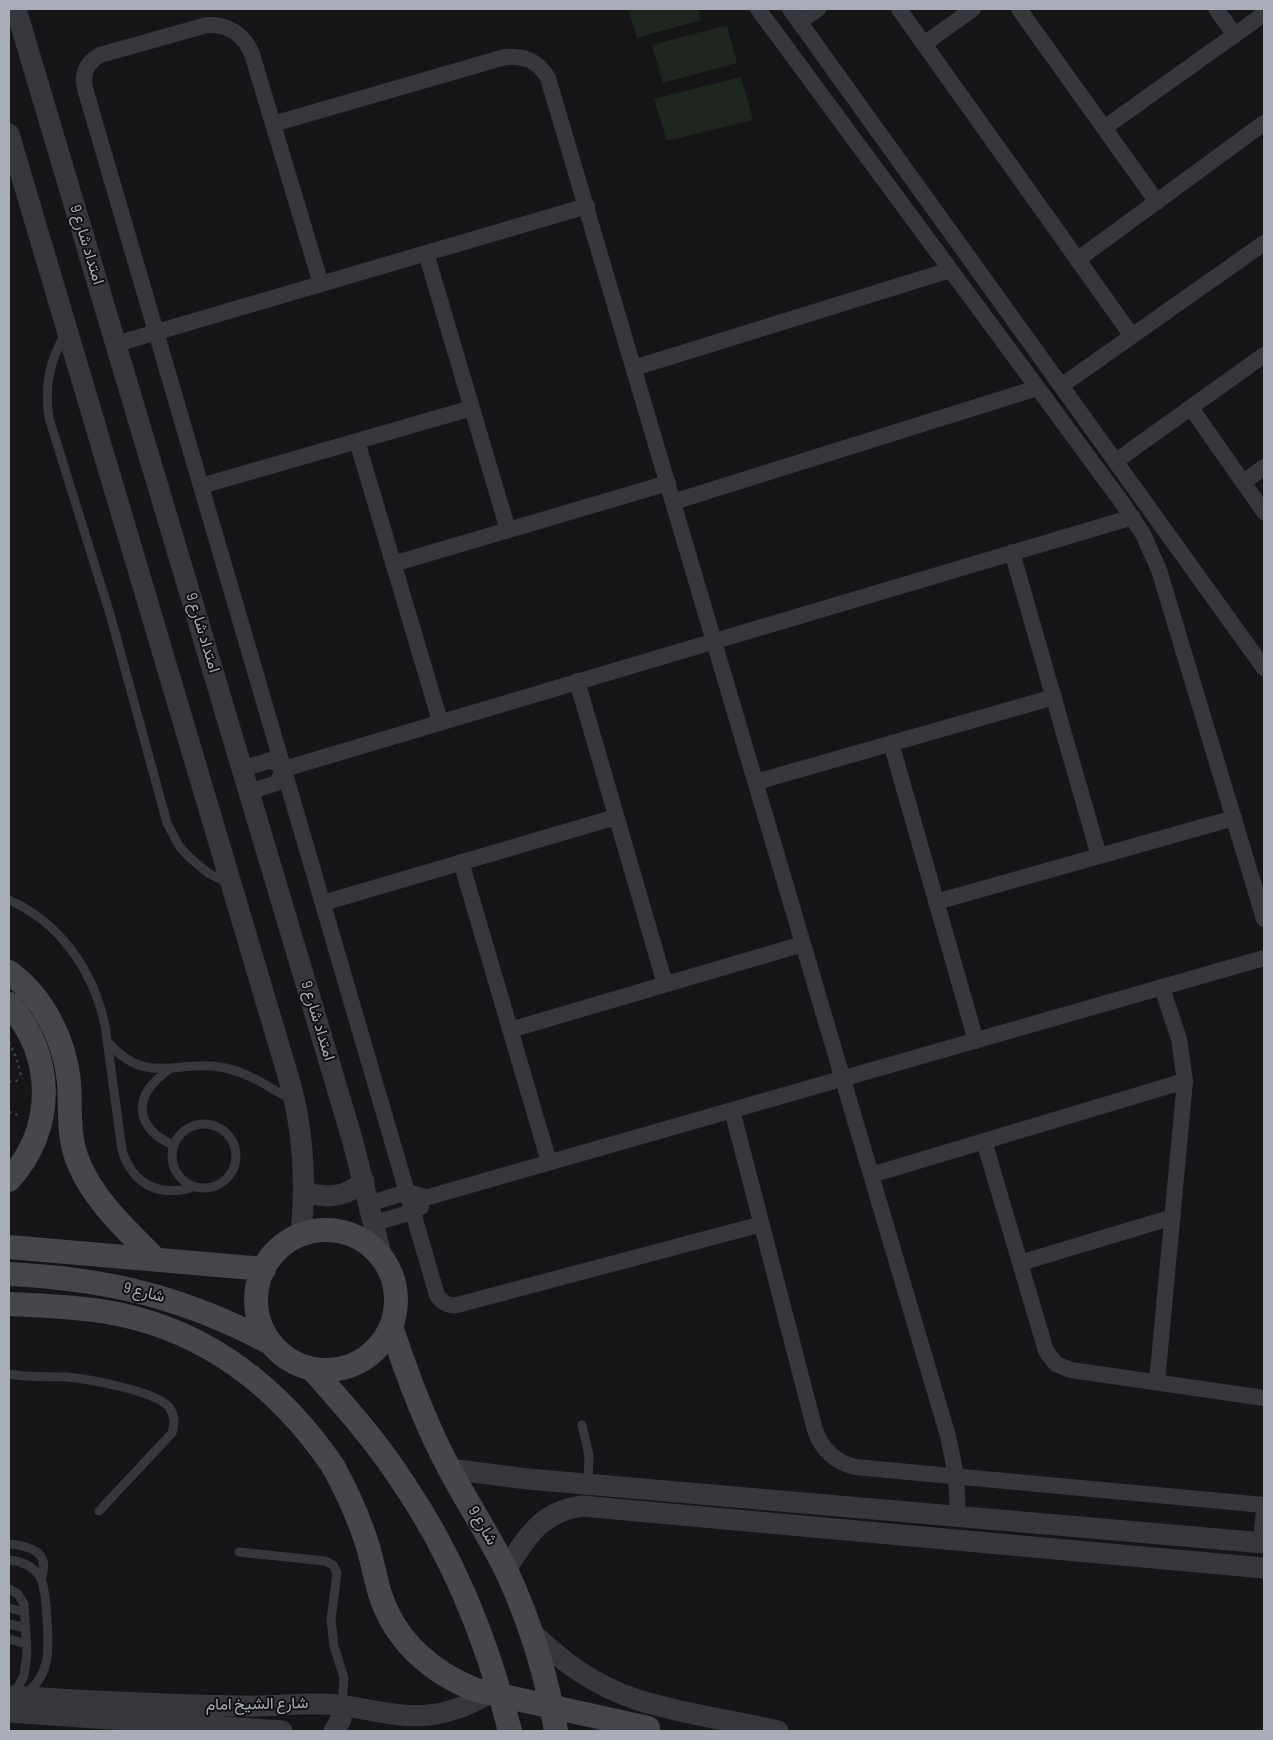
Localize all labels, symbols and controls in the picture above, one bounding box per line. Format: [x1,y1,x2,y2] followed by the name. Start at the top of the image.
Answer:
[65,203,107,287] street label: امتداد شارع 9
[181,591,223,675] street label: امتداد شارع 9
[296,979,338,1063] street label: امتداد شارع 9
[121,1279,167,1307] street label: شارع 9
[463,1503,501,1549] street label: شارع 9
[205,1695,309,1715] street label: شارع الشيخ امام

